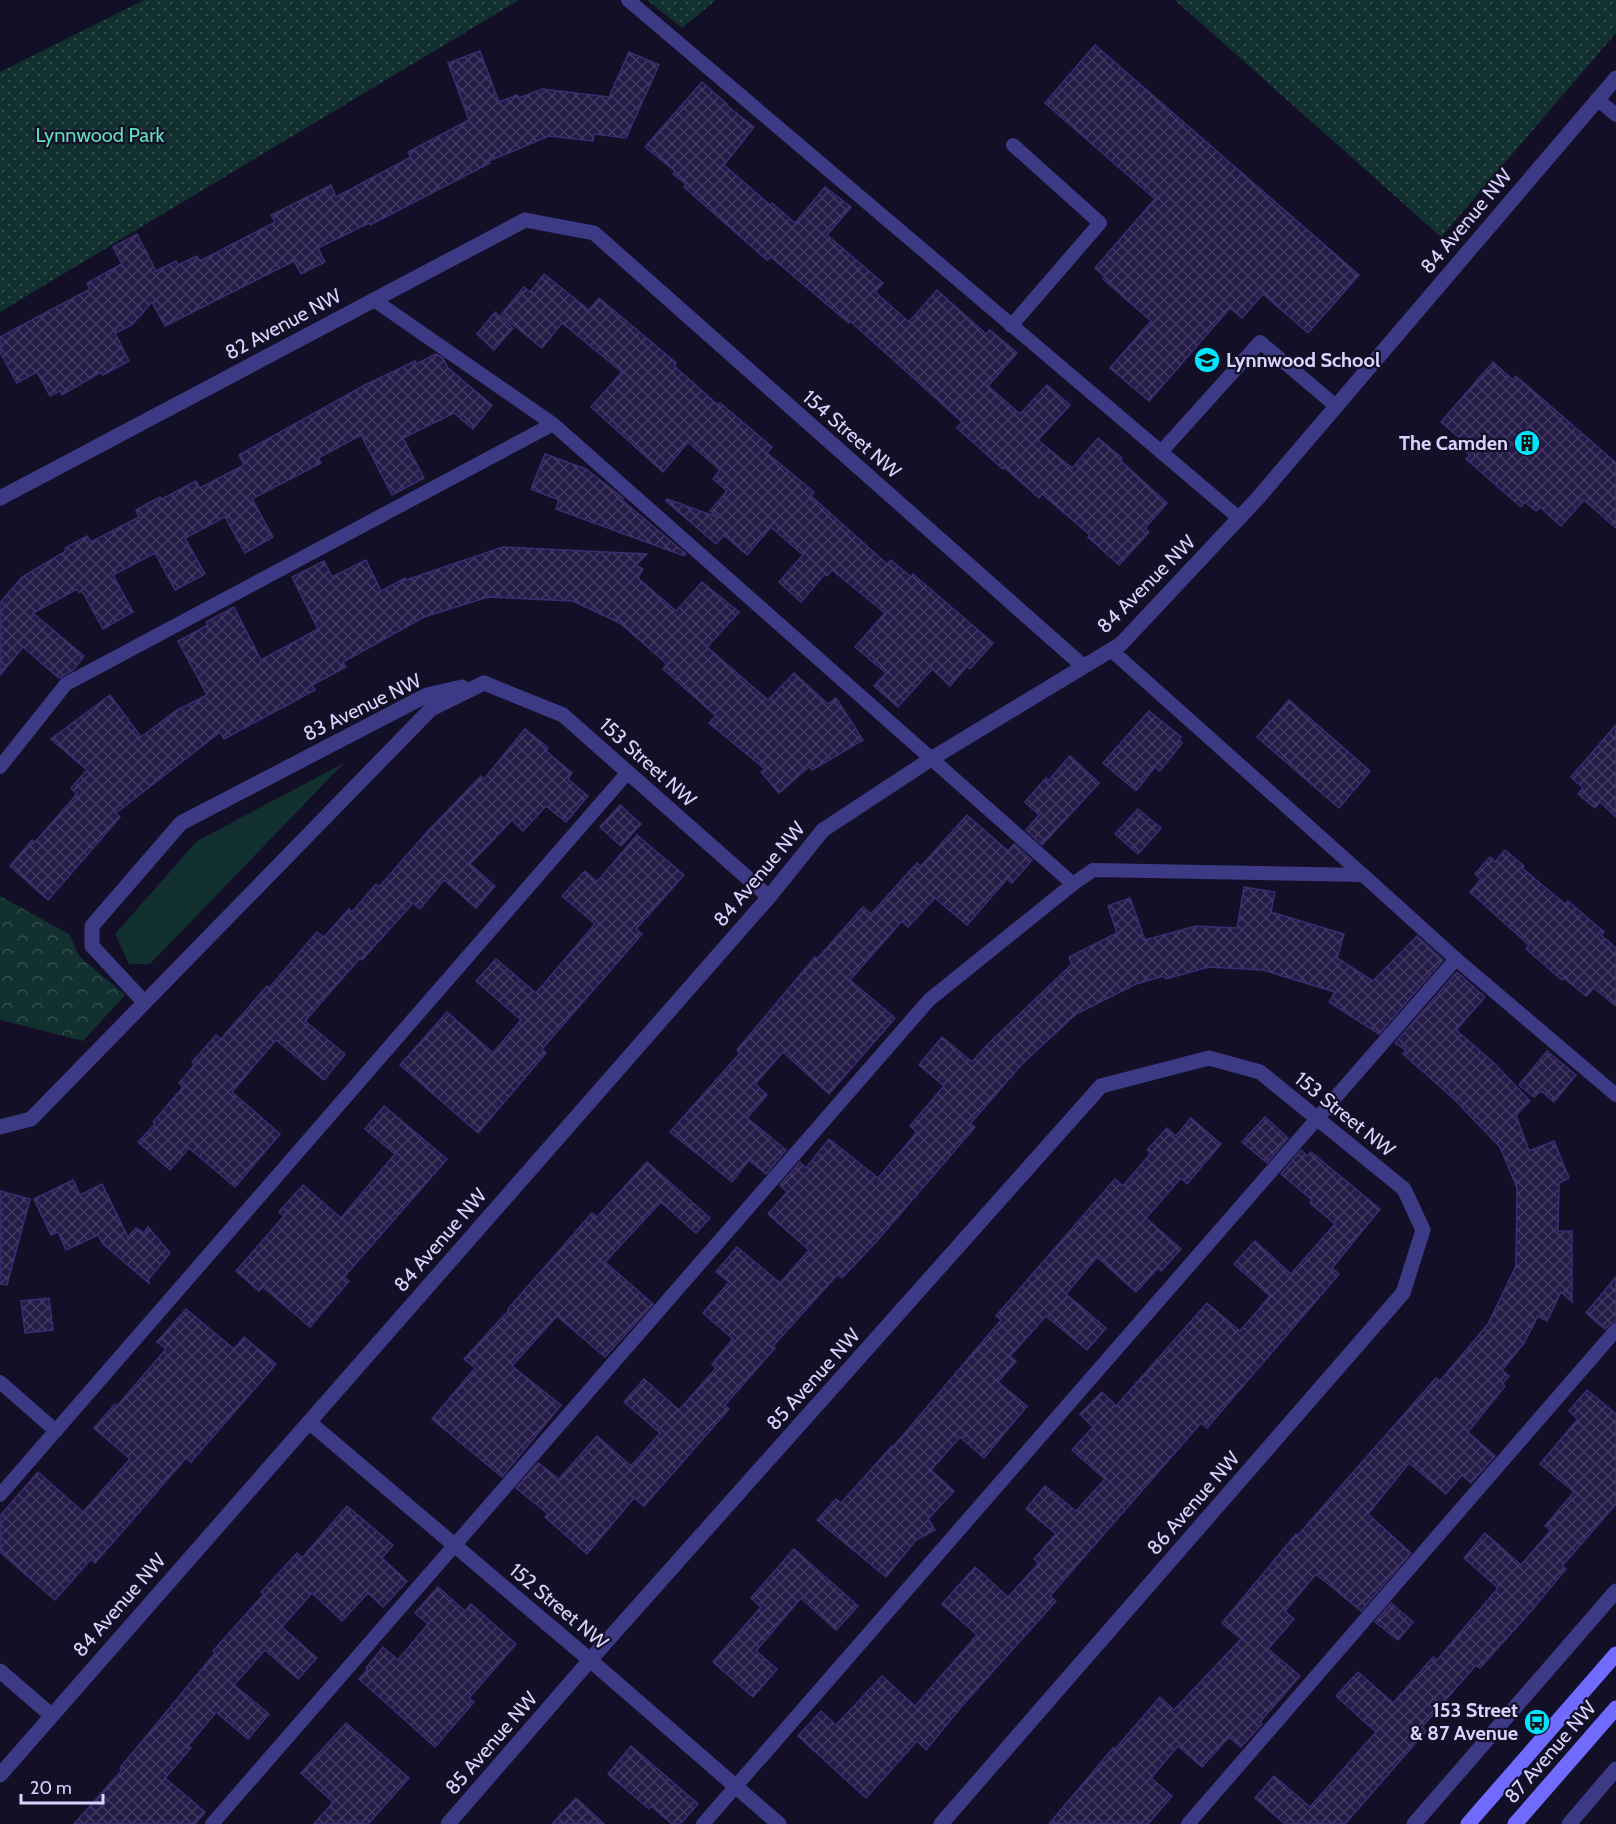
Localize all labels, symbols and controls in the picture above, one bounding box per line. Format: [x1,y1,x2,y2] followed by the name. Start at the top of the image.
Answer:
[36,123,164,147] park label: Lynnwood Park
[1415,164,1517,278] street label: 84 Avenue NW
[221,283,345,365] street label: 82 Avenue NW
[1192,345,1222,375] school or university icon: Lynnwood School
[1226,348,1380,372] place label: Lynnwood School
[798,385,906,483] street label: 154 Street NW
[1512,428,1542,458] building icon: The Camden
[1399,431,1508,455] place label: The Camden
[1092,530,1200,638] street label: 84 Avenue NW
[299,668,425,746] street label: 83 Avenue NW
[595,712,701,812] street label: 153 Street NW
[708,817,810,931] street label: 84 Avenue NW
[1290,1066,1400,1162] street label: 153 Street NW
[389,1183,491,1297] street label: 84 Avenue NW
[761,1323,865,1435] street label: 85 Avenue NW
[1142,1446,1244,1560] street label: 86 Avenue NW
[68,1548,170,1662] street label: 84 Avenue NW
[505,1558,613,1654] street label: 152 Street NW
[440,1687,542,1799] street label: 85 Avenue NW
[1499,1696,1601,1808] street label: 87 Avenue NW
[1410,1698,1518,1745] place label: 153 Street & 87 Avenue
[1522,1707,1552,1737] bus stop icon: 153 Street & 87 Avenue
[21,1767,104,1805] scale bar
[30,1777,72,1799] text: 20 m

